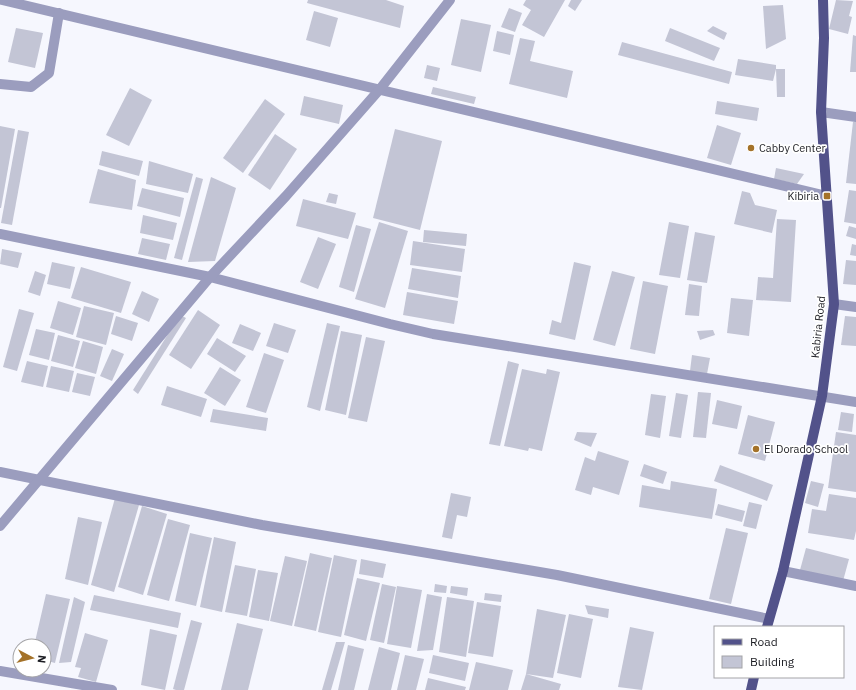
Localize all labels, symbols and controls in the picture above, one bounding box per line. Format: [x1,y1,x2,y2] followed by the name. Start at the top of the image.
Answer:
[759,141,826,155] place label: Cabby Center
[746,143,756,153] marker: Cabby Center
[787,189,819,203] place label: Kibiria
[822,191,832,201] marker: Kibiria
[808,295,828,359] street label: Kabiria Road
[764,442,848,456] place label: El Dorado School
[751,444,761,454] marker: El Dorado School
[714,626,844,678] legend
[750,634,778,649] text: Road
[12,638,52,678] north arrow
[34,654,49,664] text: N
[750,654,795,669] text: Building

